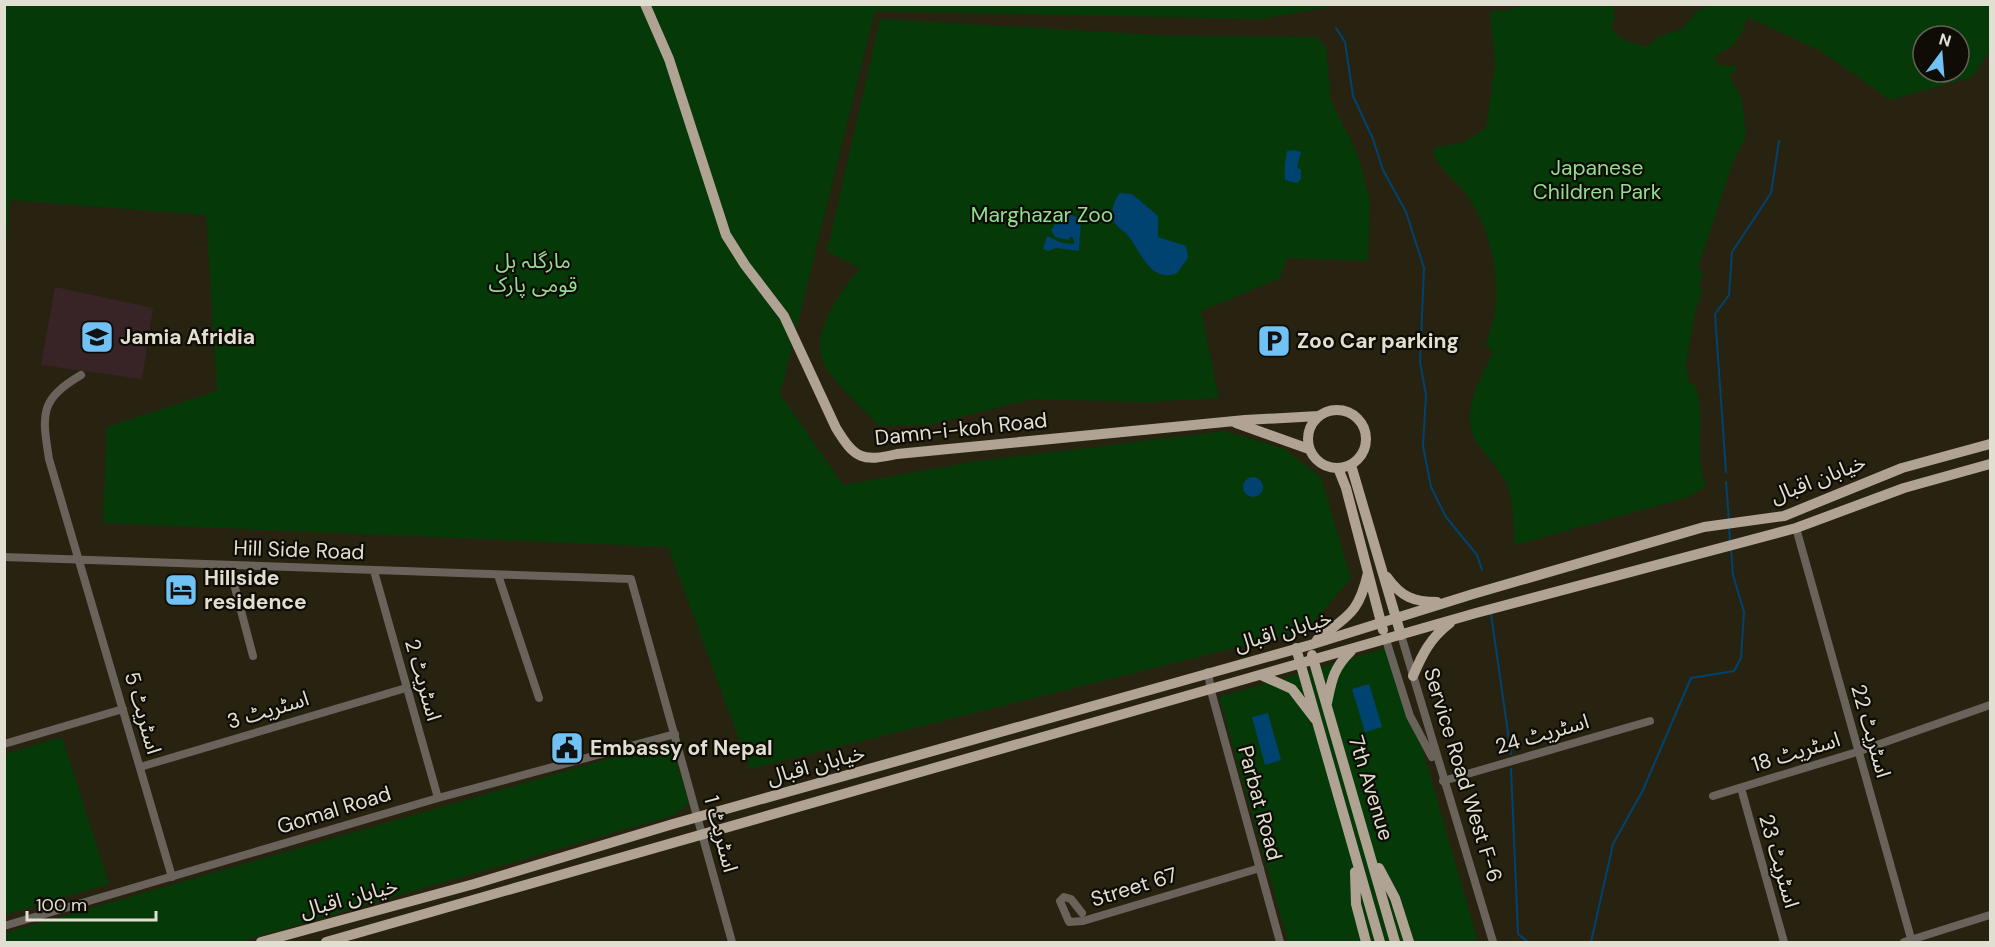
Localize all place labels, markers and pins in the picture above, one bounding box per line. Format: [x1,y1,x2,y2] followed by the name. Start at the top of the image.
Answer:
[79,319,115,355] school or university icon: Jamia Afridia
[120,323,255,351] place label: Jamia Afridia
[1256,323,1292,359] parking icon: Zoo Car parking
[1297,327,1459,355] place label: Zoo Car parking
[204,564,307,616] place label: Hillside residence
[163,572,199,608] hotel icon: Hillside residence
[549,730,585,766] public building icon: Embassy of Nepal
[590,734,773,762] place label: Embassy of Nepal

